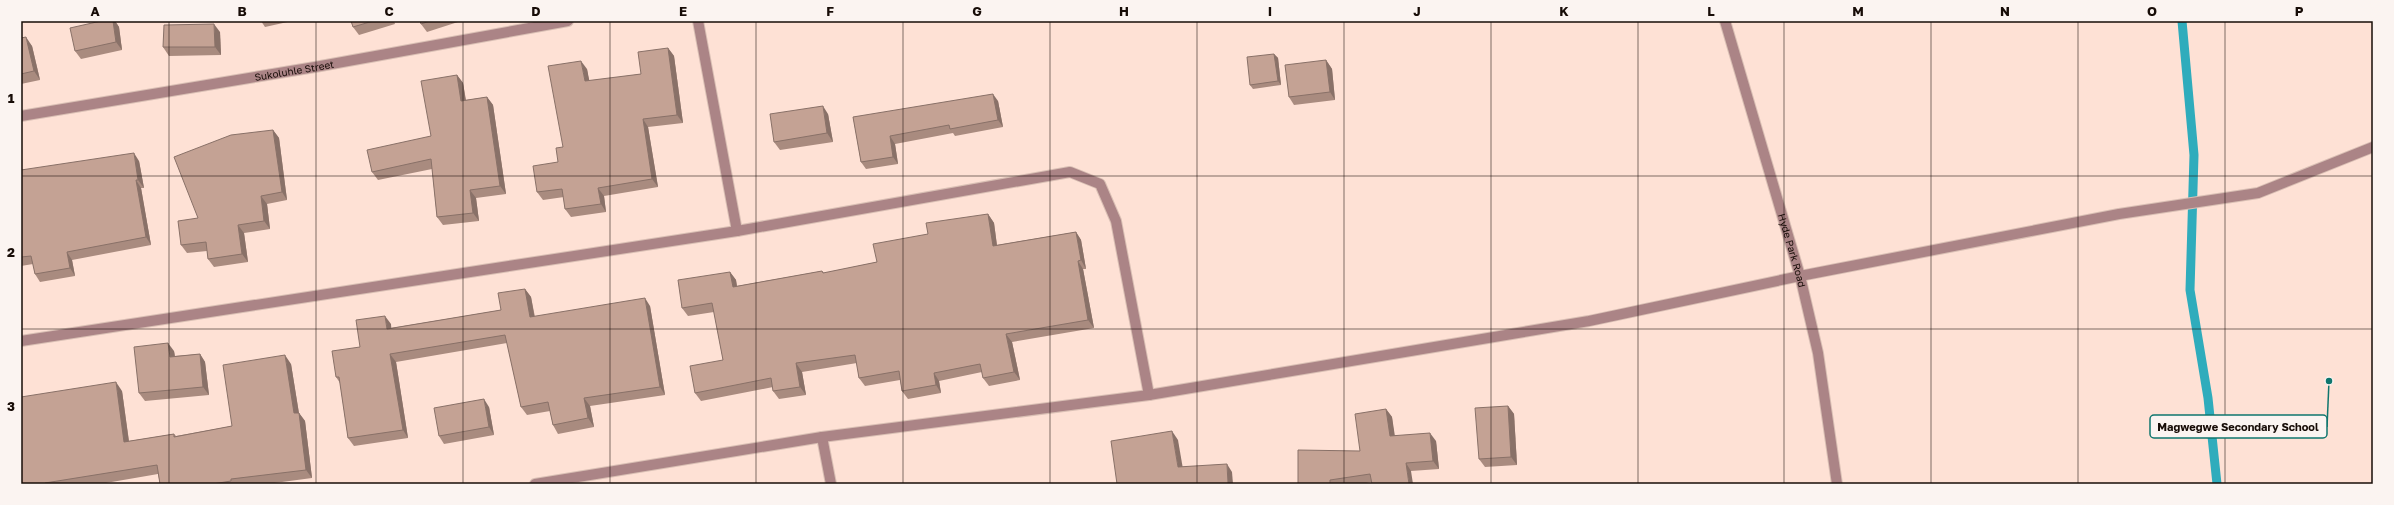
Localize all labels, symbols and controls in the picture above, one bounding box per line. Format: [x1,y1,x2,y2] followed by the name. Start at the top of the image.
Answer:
[90,3,100,19] text: A
[237,3,247,19] text: B
[384,3,394,19] text: C
[531,3,541,19] text: D
[679,3,687,19] text: E
[826,3,834,19] text: F
[972,3,982,19] text: G
[1119,3,1129,19] text: H
[1268,3,1272,19] text: I
[1413,3,1421,19] text: J
[1559,3,1569,19] text: K
[1707,3,1715,19] text: L
[1852,3,1864,19] text: M
[2000,3,2010,19] text: N
[2147,3,2157,19] text: O
[2295,3,2304,19] text: P
[254,58,335,83] street label: Sukoluhle Street
[8,90,15,106] text: 1
[1776,212,1808,288] street label: Hyde Park Road
[7,244,15,260] text: 2
[7,398,15,414] text: 3
[2150,415,2327,438] callout: Magwegwe Secondary School
[2157,420,2319,433] text: Magwegwe Secondary School

